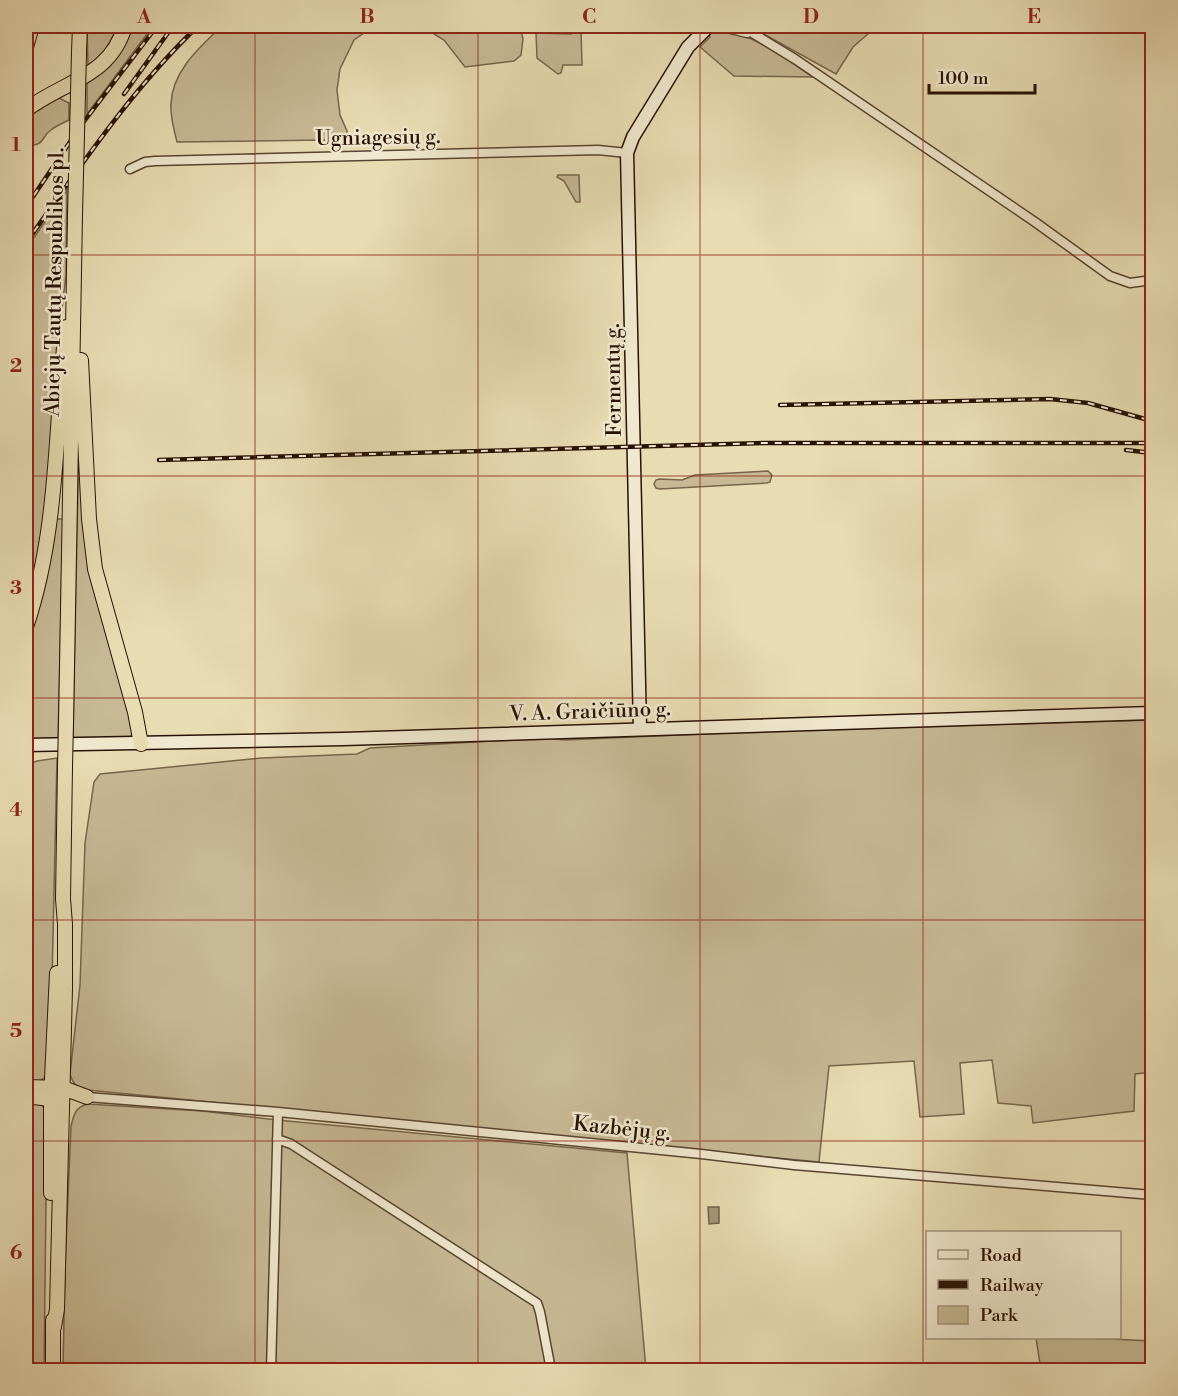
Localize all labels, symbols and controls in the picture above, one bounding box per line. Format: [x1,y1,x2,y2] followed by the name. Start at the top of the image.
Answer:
[136,5,152,30] text: A
[359,5,375,30] text: B
[582,5,596,30] text: C
[803,5,819,30] text: D
[1027,5,1041,30] text: E
[929,57,1036,95] scale bar
[938,67,989,90] text: 100 m
[315,124,441,152] street label: Ugniagesių g.
[11,133,21,158] text: 1
[40,147,70,418] street label: Abiejų Tautų Respublikos pl.
[600,323,628,437] street label: Fermentų g.
[10,354,22,379] text: 2
[10,576,22,601] text: 3
[508,696,671,728] street label: V. A. Graičiūno g.
[9,798,23,823] text: 4
[10,1019,22,1044] text: 5
[572,1111,672,1147] street label: Kazbėjų g.
[926,1231,1121,1339] legend
[10,1241,23,1266] text: 6
[980,1244,1023,1267] text: Road
[980,1274,1044,1297] text: Railway
[980,1304,1019,1327] text: Park

